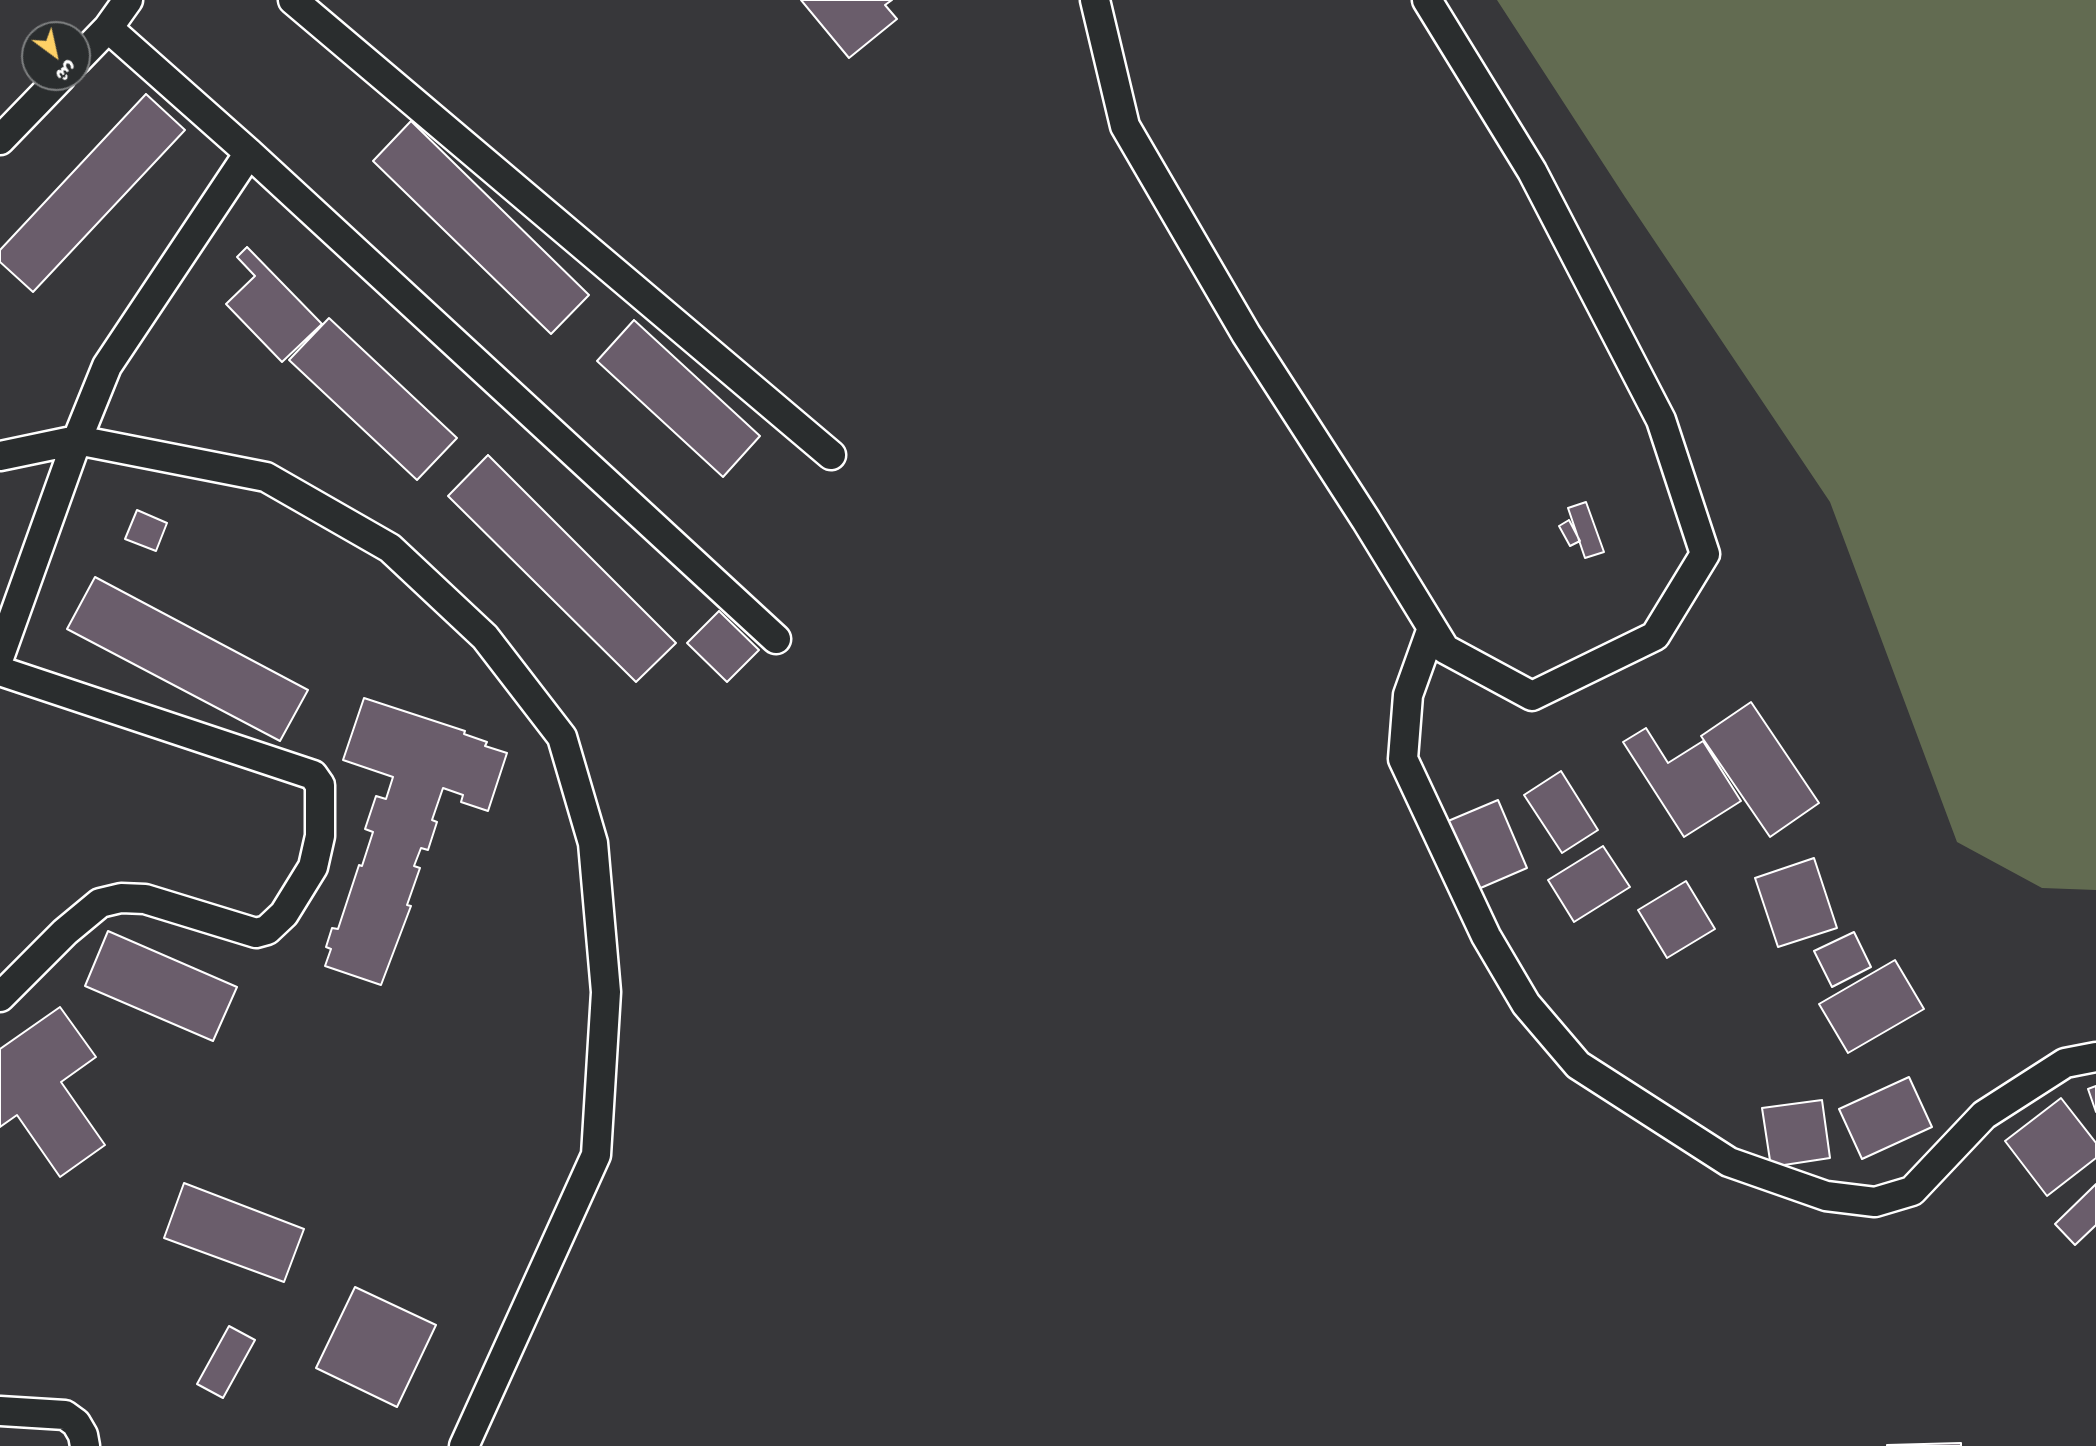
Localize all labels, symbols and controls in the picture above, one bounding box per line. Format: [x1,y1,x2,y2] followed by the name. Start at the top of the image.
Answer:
[21,21,91,91] north arrow
[49,53,84,92] text: ش

